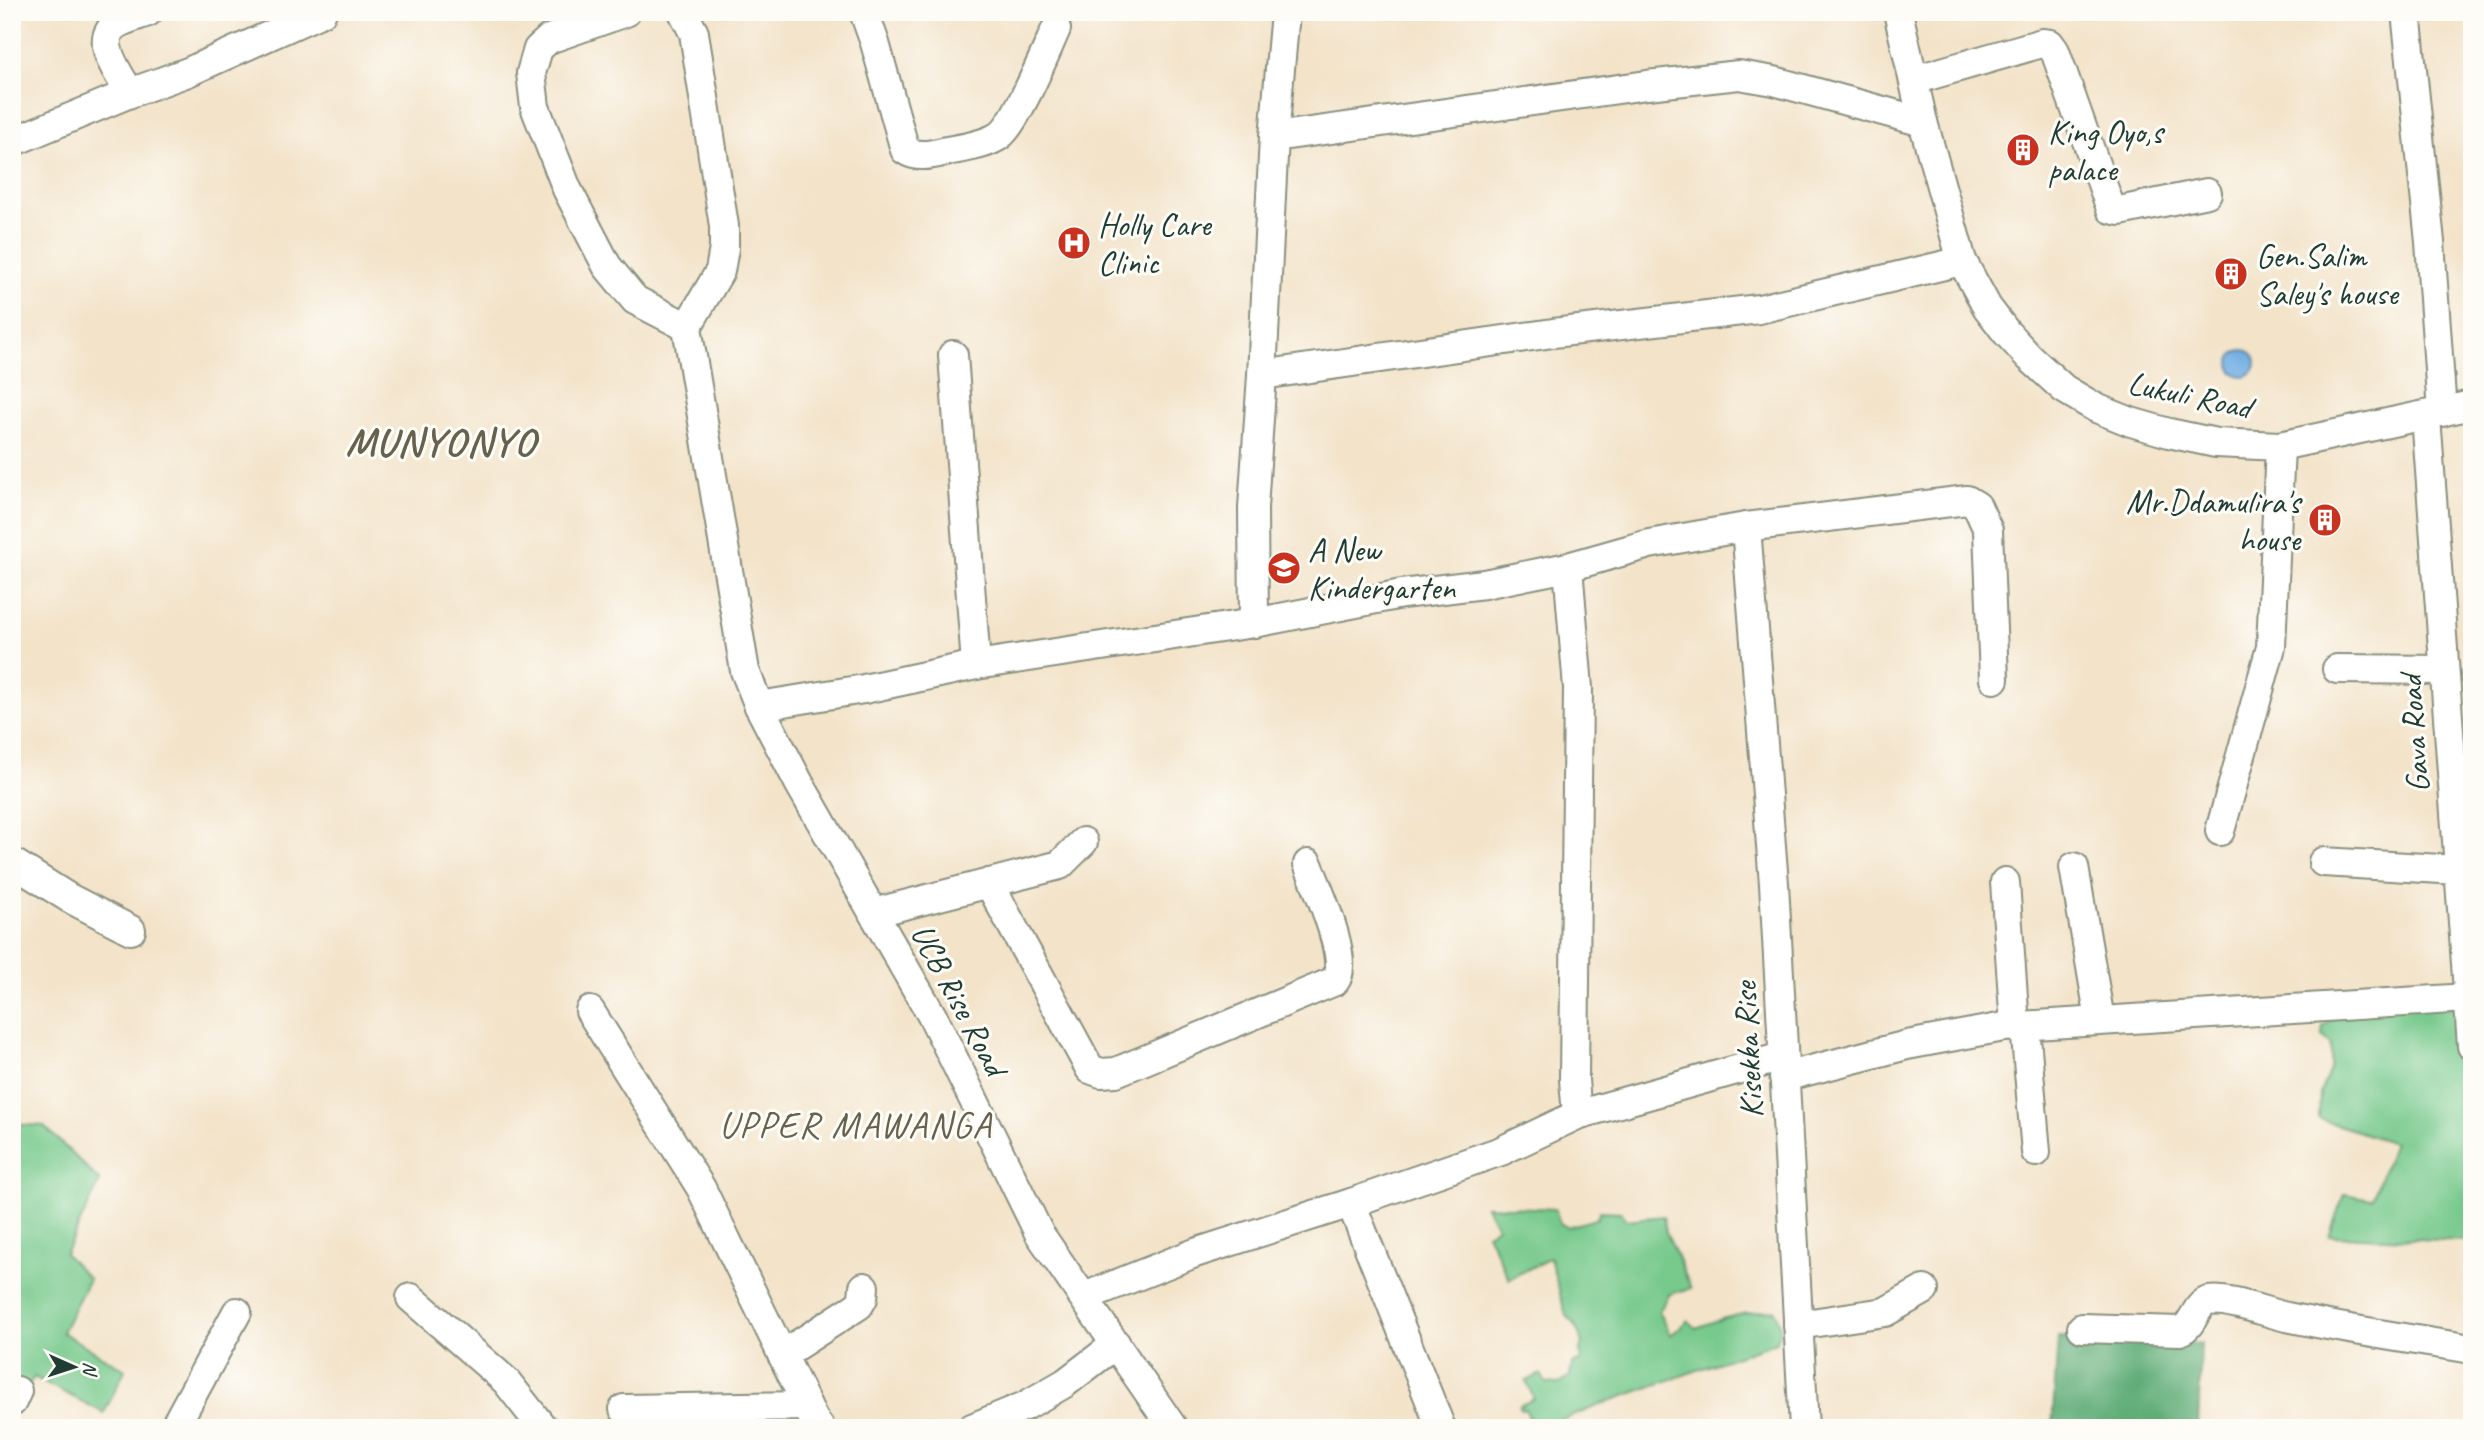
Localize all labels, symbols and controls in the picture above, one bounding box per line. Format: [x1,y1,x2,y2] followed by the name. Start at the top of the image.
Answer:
[2048,111,2165,191] place label: King Oyo,s palace
[2004,131,2042,169] building icon: King Oyo,s palace
[1098,204,1213,284] place label: Holly Care Clinic
[1055,224,1093,262] hospital icon: Holly Care Clinic
[2256,235,2400,315] place label: Gen.Salim Saley's house
[2212,255,2250,293] building icon: Gen.Salim Saley's house
[2125,361,2260,430] street label: Lukuli Road
[346,417,539,467] district label: MUNYONYO
[2126,481,2303,561] place label: Mr.Ddamulira's house
[2306,501,2344,539] building icon: Mr.Ddamulira's house
[1308,529,1456,609] place label: A New Kindergarten
[1265,549,1303,587] school or university icon: A New Kindergarten
[2389,669,2439,794] street label: Gava Road
[902,917,1019,1087] street label: UCB Rise Road
[1723,978,1773,1119] street label: Kisekka Rise
[719,1101,993,1148] district label: UPPER MAWANGA
[38,1332,108,1402] north arrow
[78,1361,102,1378] text: N

